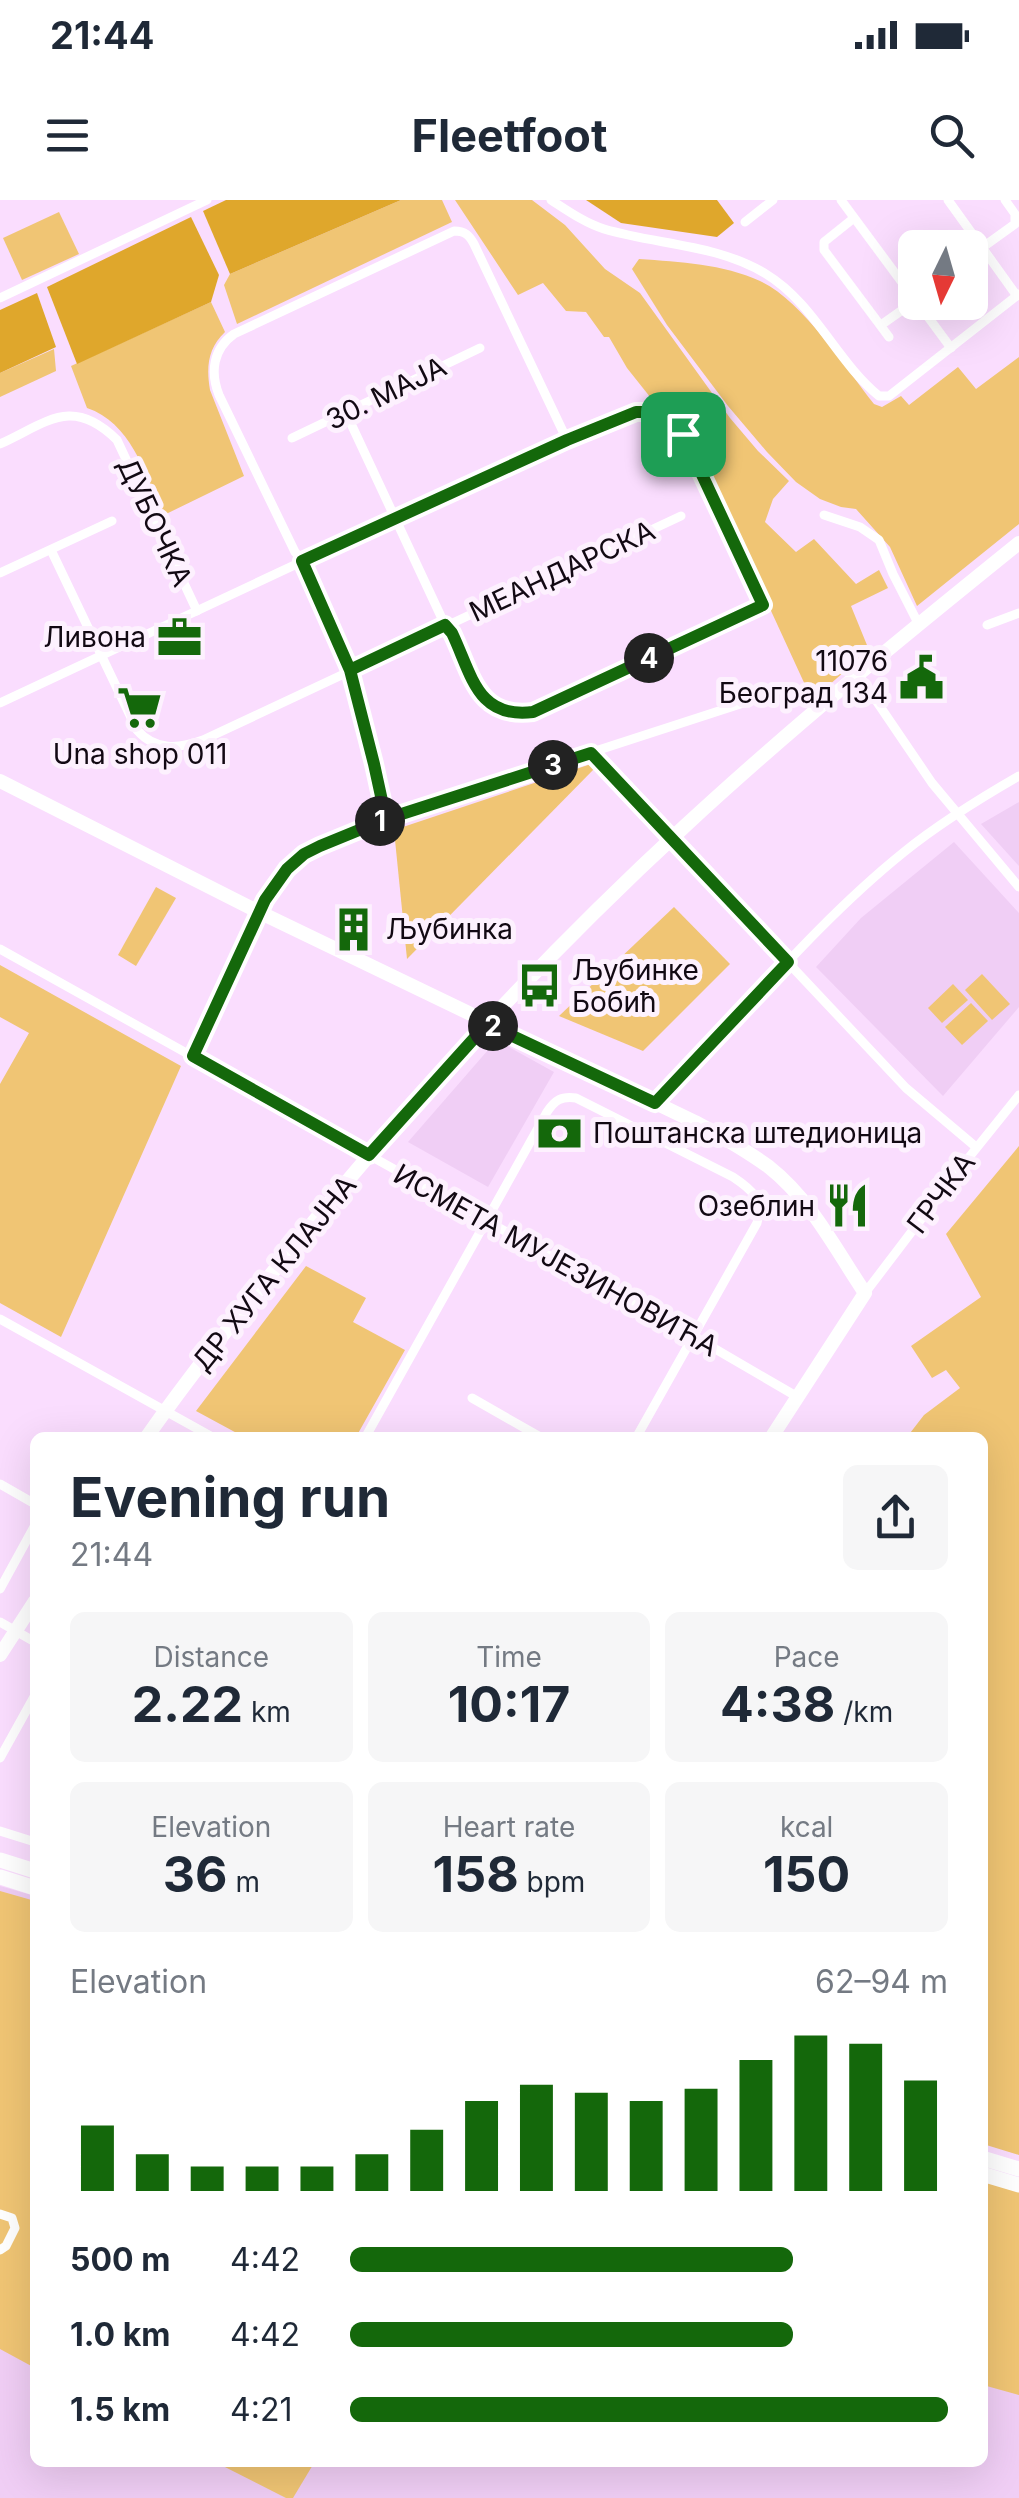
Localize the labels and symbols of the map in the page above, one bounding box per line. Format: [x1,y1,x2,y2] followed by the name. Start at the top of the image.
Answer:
[898,230,988,320] north arrow
[320,349,452,437] street label: 30. МАЈА
[641,392,726,477] pin
[110,452,200,592] street label: ДУБОЧКА
[464,513,660,629] street label: МЕАНДАРСКА
[155,613,203,661] office icon: Ливона
[44,620,146,654] place label: Ливона
[624,633,674,683] pin: 4
[719,644,888,710] place label: 11076 Београд 134
[897,653,945,701] public building icon: 11076 Београд 134
[116,684,164,732] supermarket icon: Una shop 011
[53,737,227,771] place label: Una shop 011
[528,740,578,790] pin: 3
[355,796,405,846] pin: 1
[329,905,377,953] building icon: Љубинка
[386,912,513,946] place label: Љубинка
[572,953,699,1019] place label: Љубинке Бобић
[515,962,563,1010] bus stop icon: Љубинке Бобић
[468,1001,518,1051] pin: 2
[536,1109,584,1157] bank icon: Поштанска штедионица
[593,1116,922,1150] place label: Поштанска штедионица
[900,1146,982,1240] street label: ГРЧКА
[388,1157,724,1363] street label: ИСМЕТА МУЈЕЗИНОВИЋА
[185,1168,363,1378] street label: ДР ХУГА КЛАЈНА
[824,1182,872,1230] restaurant icon: Озеблин
[698,1189,815,1223] place label: Озеблин

